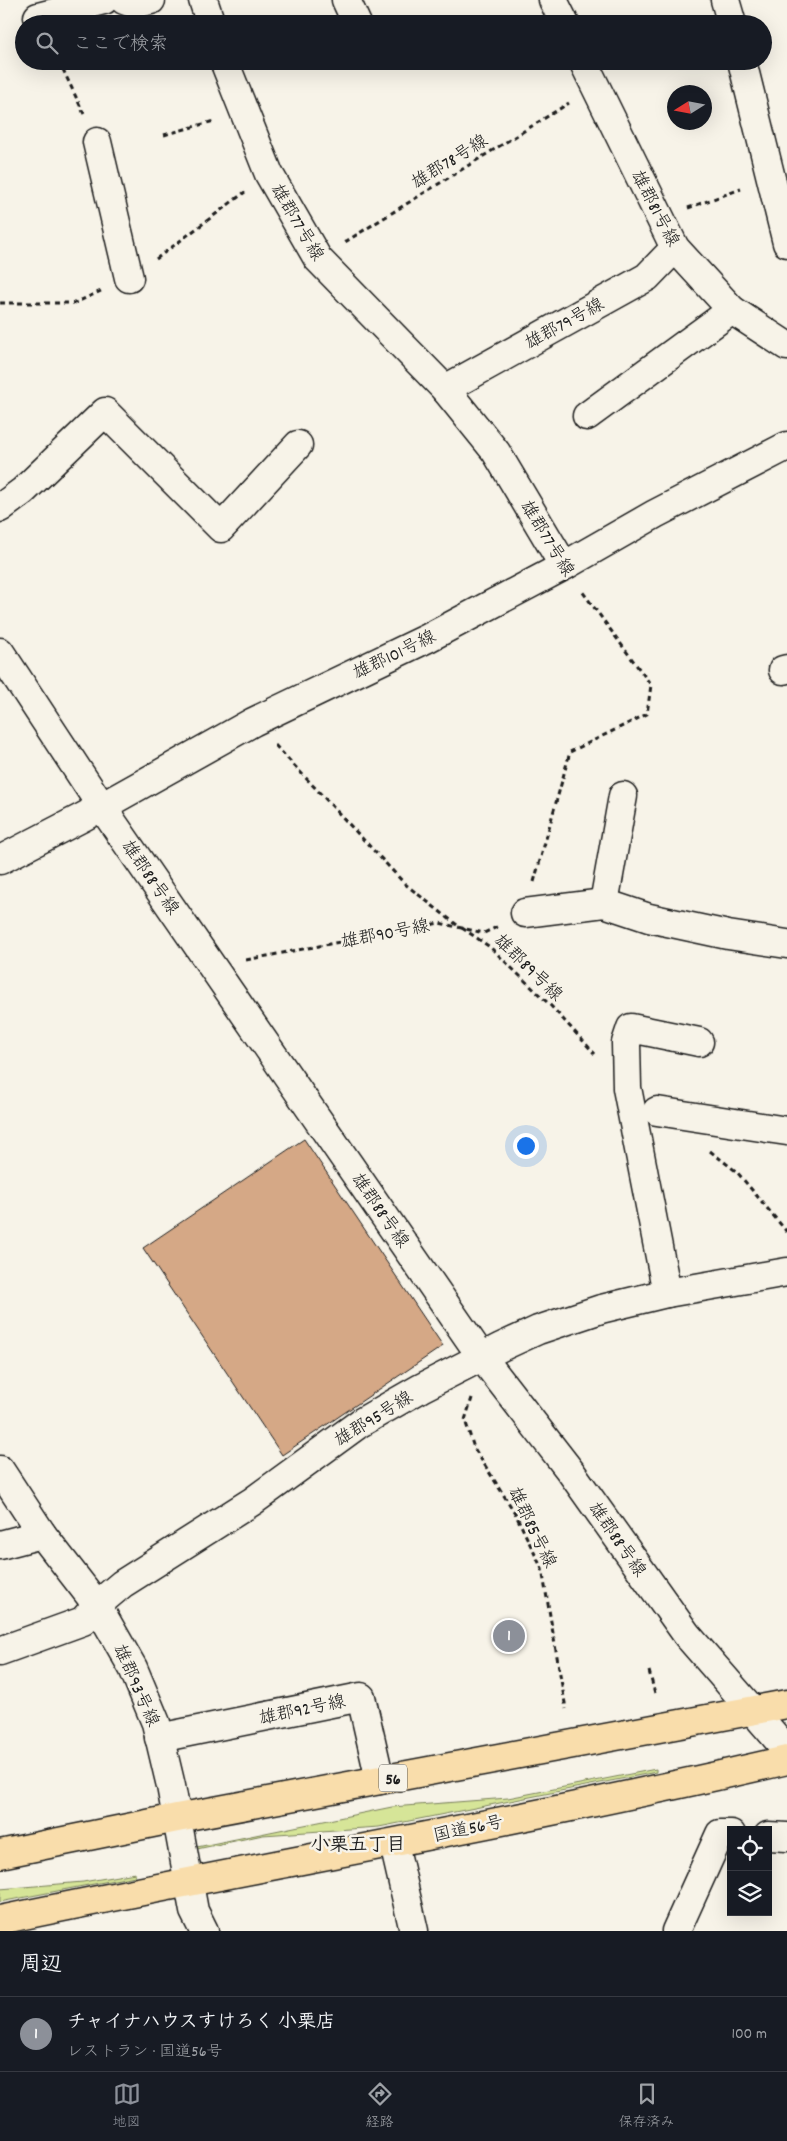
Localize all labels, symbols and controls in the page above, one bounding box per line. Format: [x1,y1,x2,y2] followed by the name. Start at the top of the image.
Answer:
[15,15,772,70] search box
[33,29,61,57] icon: search
[73,32,168,59] text: ここで検索
[667,85,712,130] north arrow
[407,130,493,197] street label: 雄郡78号線
[623,167,684,252] street label: 雄郡81号線
[263,180,329,266] street label: 雄郡77号線
[521,293,609,357] street label: 雄郡79号線
[513,496,579,582] street label: 雄郡77号線
[349,625,441,687] street label: 雄郡101号線
[114,836,184,921] street label: 雄郡88号線
[339,915,432,956] street label: 雄郡90号線
[487,929,567,1008] street label: 雄郡89号線
[513,1133,539,1159] your location
[344,1169,414,1254] street label: 雄郡88号線
[330,1386,419,1454] street label: 雄郡95号線
[500,1483,561,1573] street label: 雄郡85号線
[581,1498,651,1583] street label: 雄郡88号線
[493,1617,525,1655] pin: 1
[105,1641,164,1731] street label: 雄郡93号線
[257,1690,348,1733] street label: 雄郡92号線
[379,1765,407,1792] road number: 56
[431,1811,506,1850] street label: 国道56号
[727,1826,772,1916] map controls
[727,1826,772,1871] button: locate
[310,1833,406,1860] district label: 小栗五丁目
[727,1871,772,1916] button: layers
[20,1951,62,1981] text: 周辺
[67,2010,335,2037] text: チャイナハウスすけろく 小栗店
[34,2023,38,2046] text: 1
[731,2023,767,2046] text: 100 m
[67,2041,223,2064] text: レストラン · 国道56号
[113,2080,141,2133] tab: 地図
[366,2080,394,2133] tab: 経路
[619,2080,675,2133] tab: 保存済み

